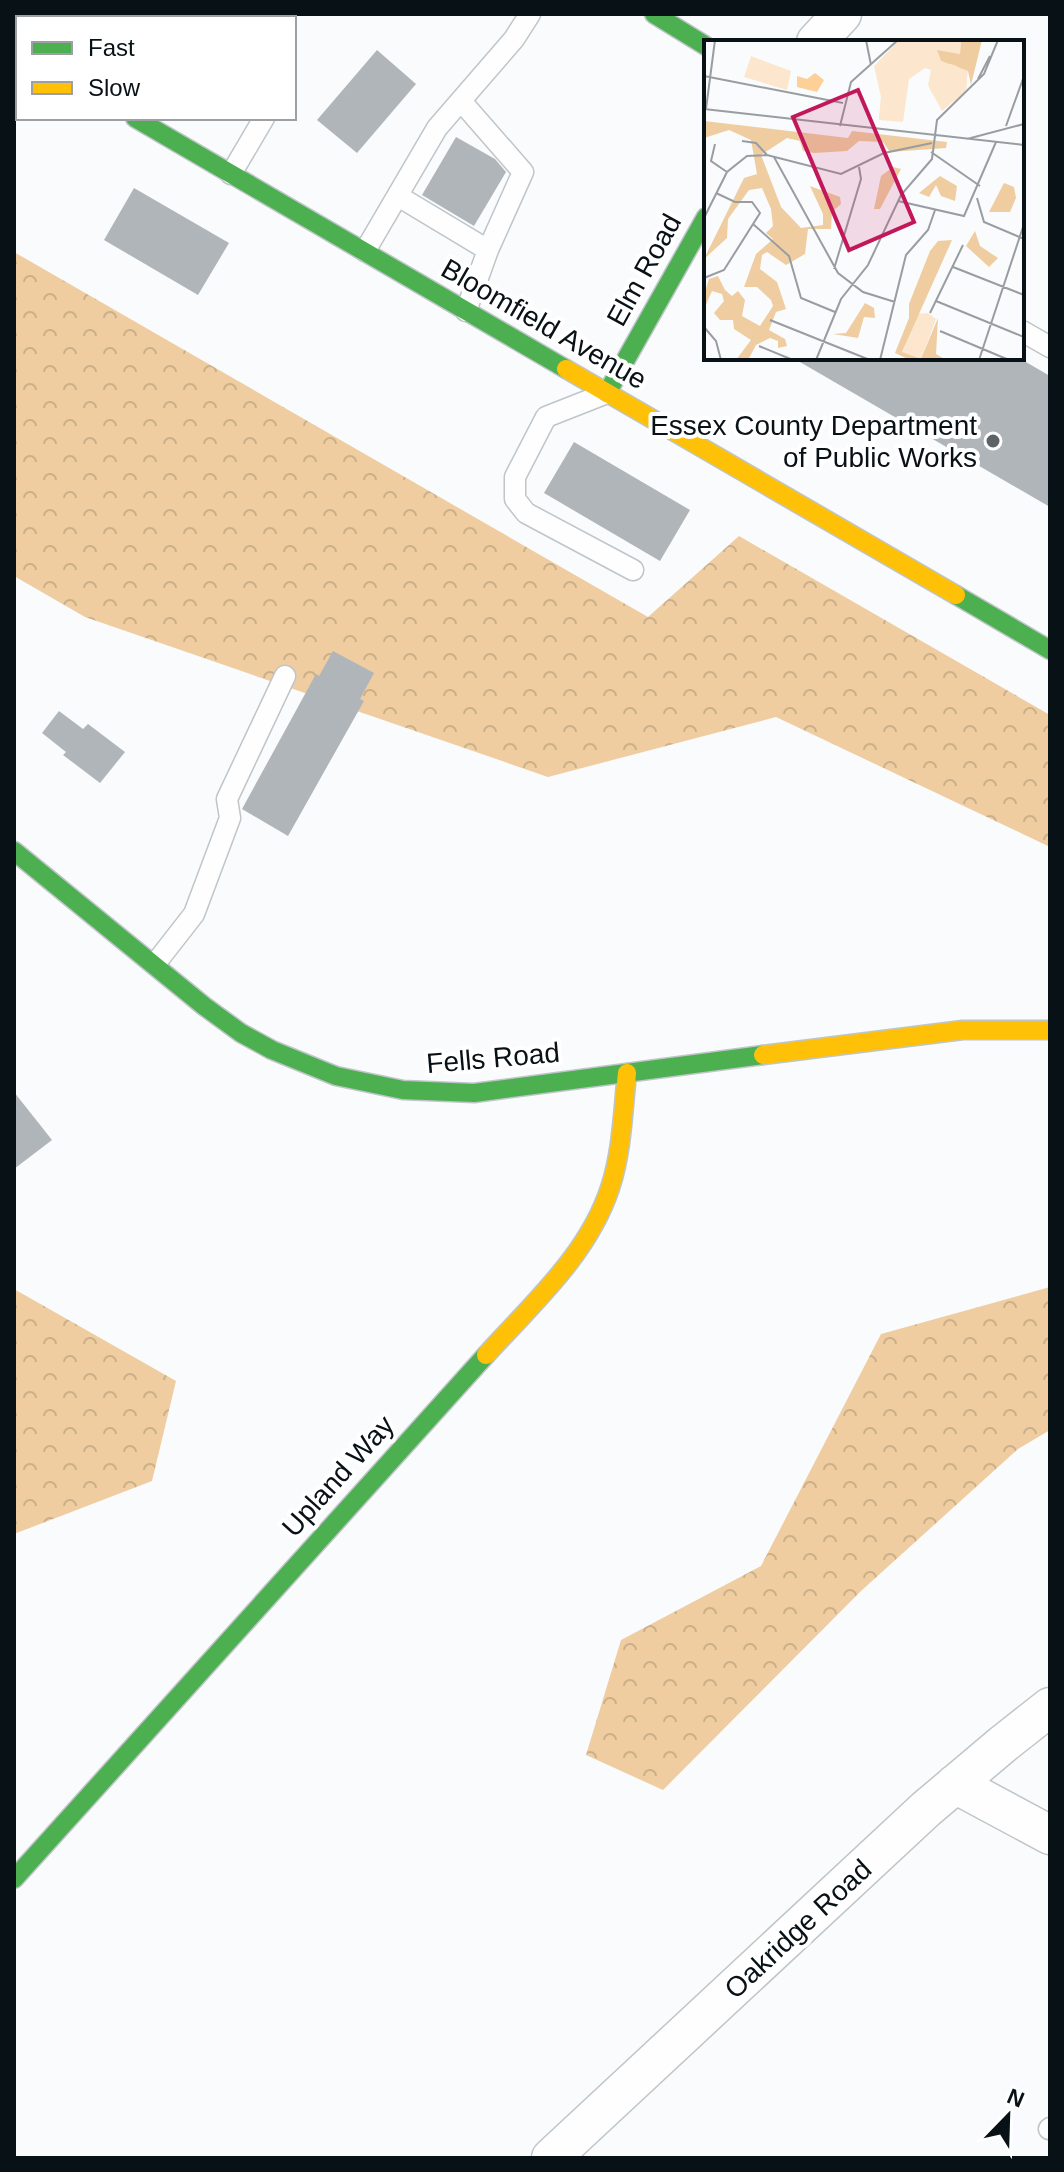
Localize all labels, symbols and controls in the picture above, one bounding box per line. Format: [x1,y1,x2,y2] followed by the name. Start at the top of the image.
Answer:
[16,16,296,120] legend
[88,34,135,61] text: Fast
[704,40,1024,360] inset map
[88,74,141,101] text: Slow
[601,209,687,331] street label: Elm Road
[436,253,652,395] street label: Bloomfield Avenue
[650,410,977,473] place label: Essex County Department of Public Works
[984,432,1002,450] marker: Essex County Department of Public Works
[425,1037,561,1079] street label: Fells Road
[276,1409,400,1543] street label: Upland Way
[719,1853,877,2005] street label: Oakridge Road
[968,2076,1048,2156] north arrow
[1003,2083,1028,2113] text: N

